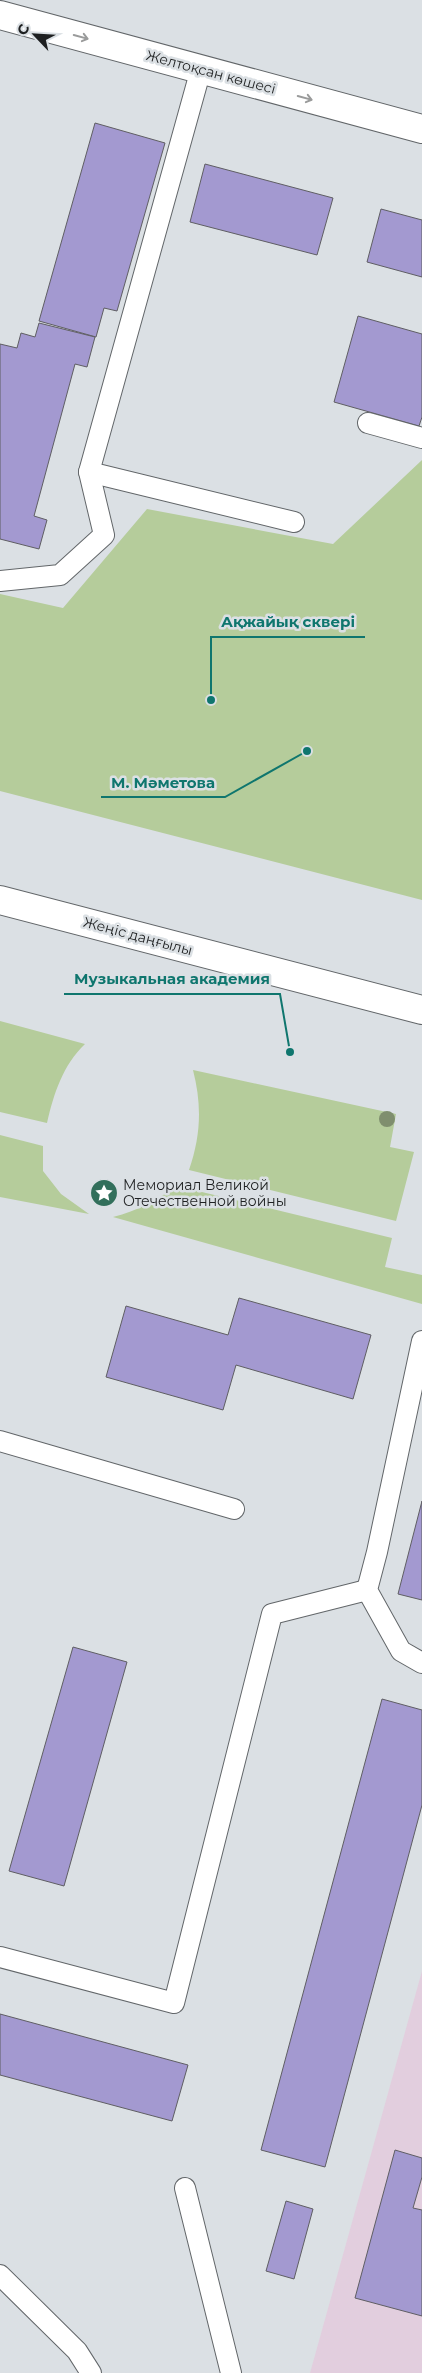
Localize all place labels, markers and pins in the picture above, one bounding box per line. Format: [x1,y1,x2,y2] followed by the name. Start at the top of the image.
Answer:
[211,607,365,637] callout: Ақжайық сквері
[101,767,225,797] callout: М. Мәметова
[64,964,280,994] callout: Музыкальная академия
[123,1176,287,1210] place label: Мемориал Великой Отечественной войны
[89,1178,119,1208] place icon: Мемориал Великой Отечественной войны

